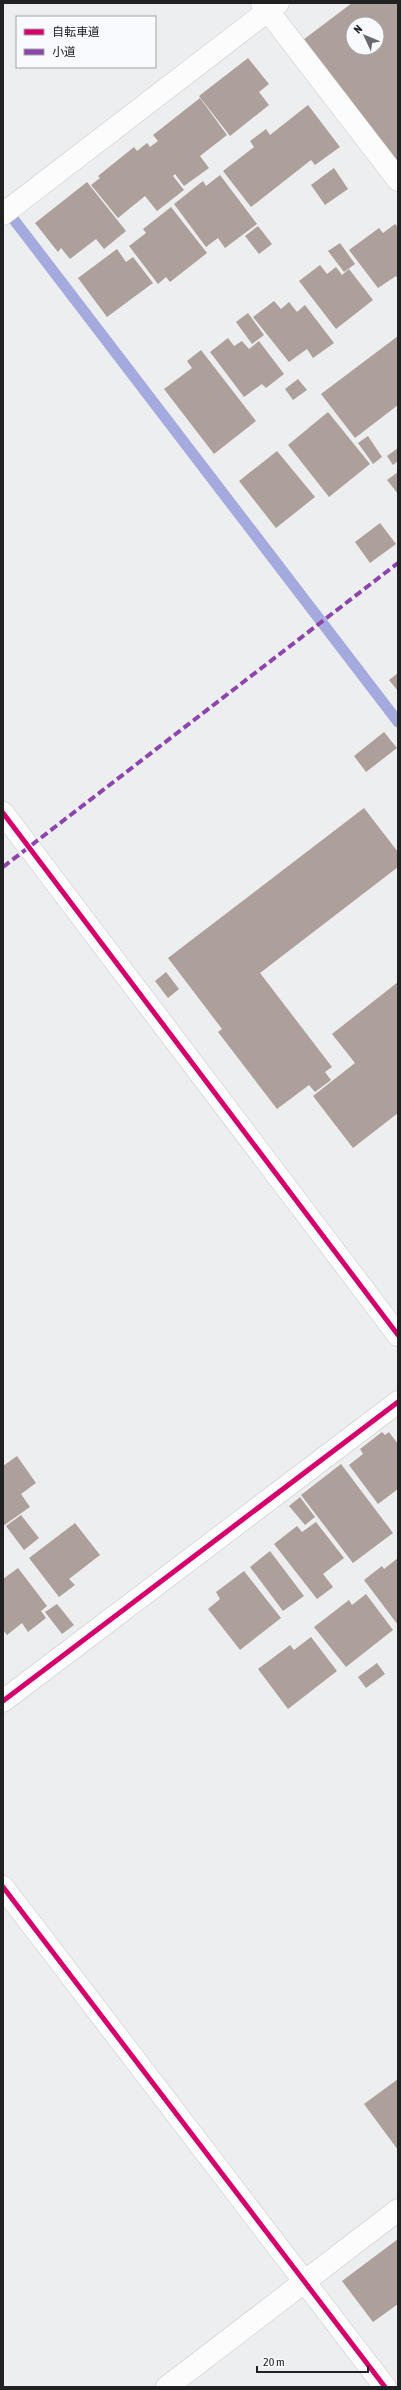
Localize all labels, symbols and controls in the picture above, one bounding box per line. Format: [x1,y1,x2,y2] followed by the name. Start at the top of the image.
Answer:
[16,16,156,68] legend
[345,16,385,56] north arrow
[351,23,364,36] text: N
[52,25,100,39] text: 自転車道
[52,45,76,59] text: 小道
[257,2348,368,2374] scale bar
[263,2355,285,2369] text: 20 m

